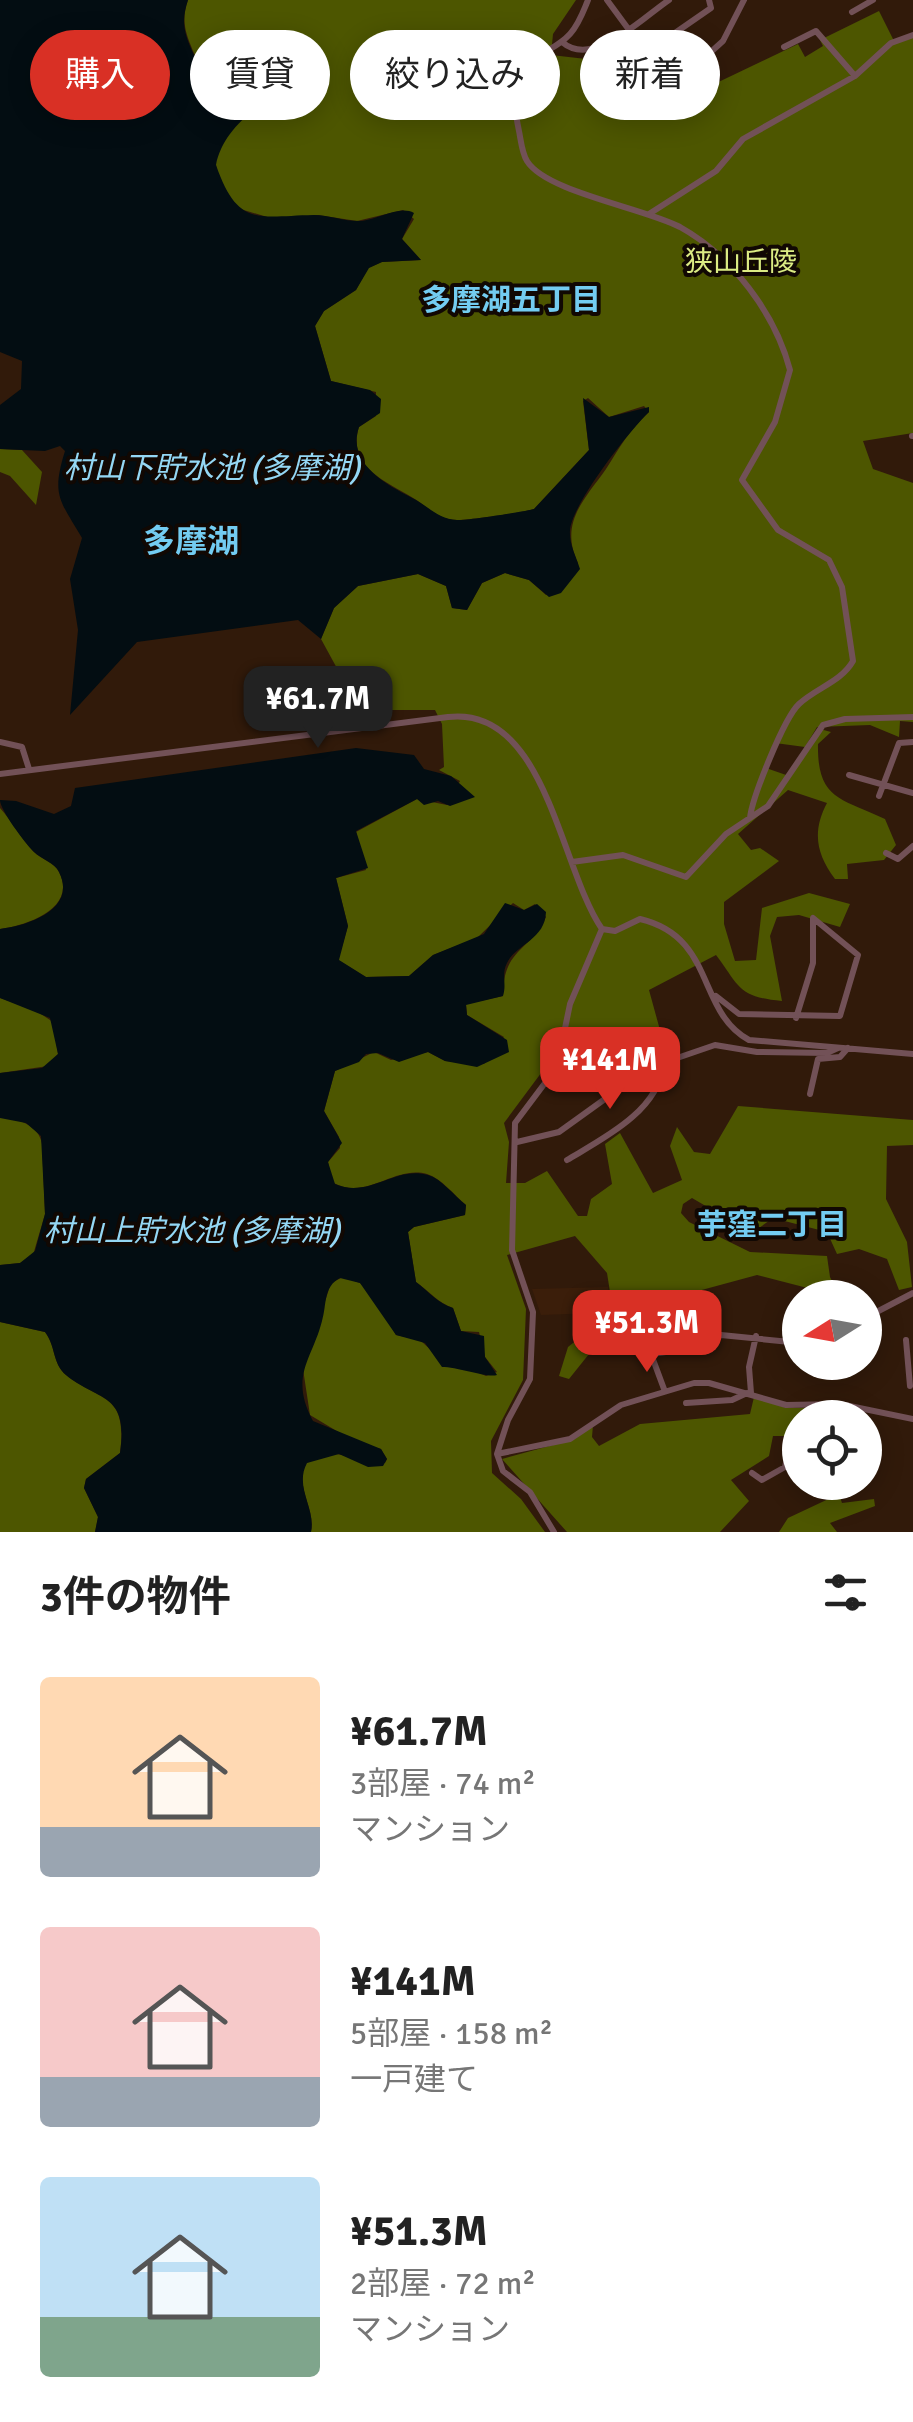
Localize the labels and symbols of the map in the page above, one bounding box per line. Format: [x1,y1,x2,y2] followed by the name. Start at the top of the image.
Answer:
[685,245,797,279] park label: 狭山丘陵
[421,282,601,319] district label: 多摩湖五丁目
[64,450,361,487] water label: 村山下貯水池 (多摩湖)
[143,522,239,561] district label: 多摩湖
[237,666,399,751] pin: ¥61.7M
[540,1027,680,1112] pin: ¥141M
[697,1207,847,1244] district label: 芋窪二丁目
[44,1213,341,1250] water label: 村山上貯水池 (多摩湖)
[782,1280,882,1380] north arrow
[566,1290,728,1375] pin: ¥51.3M

